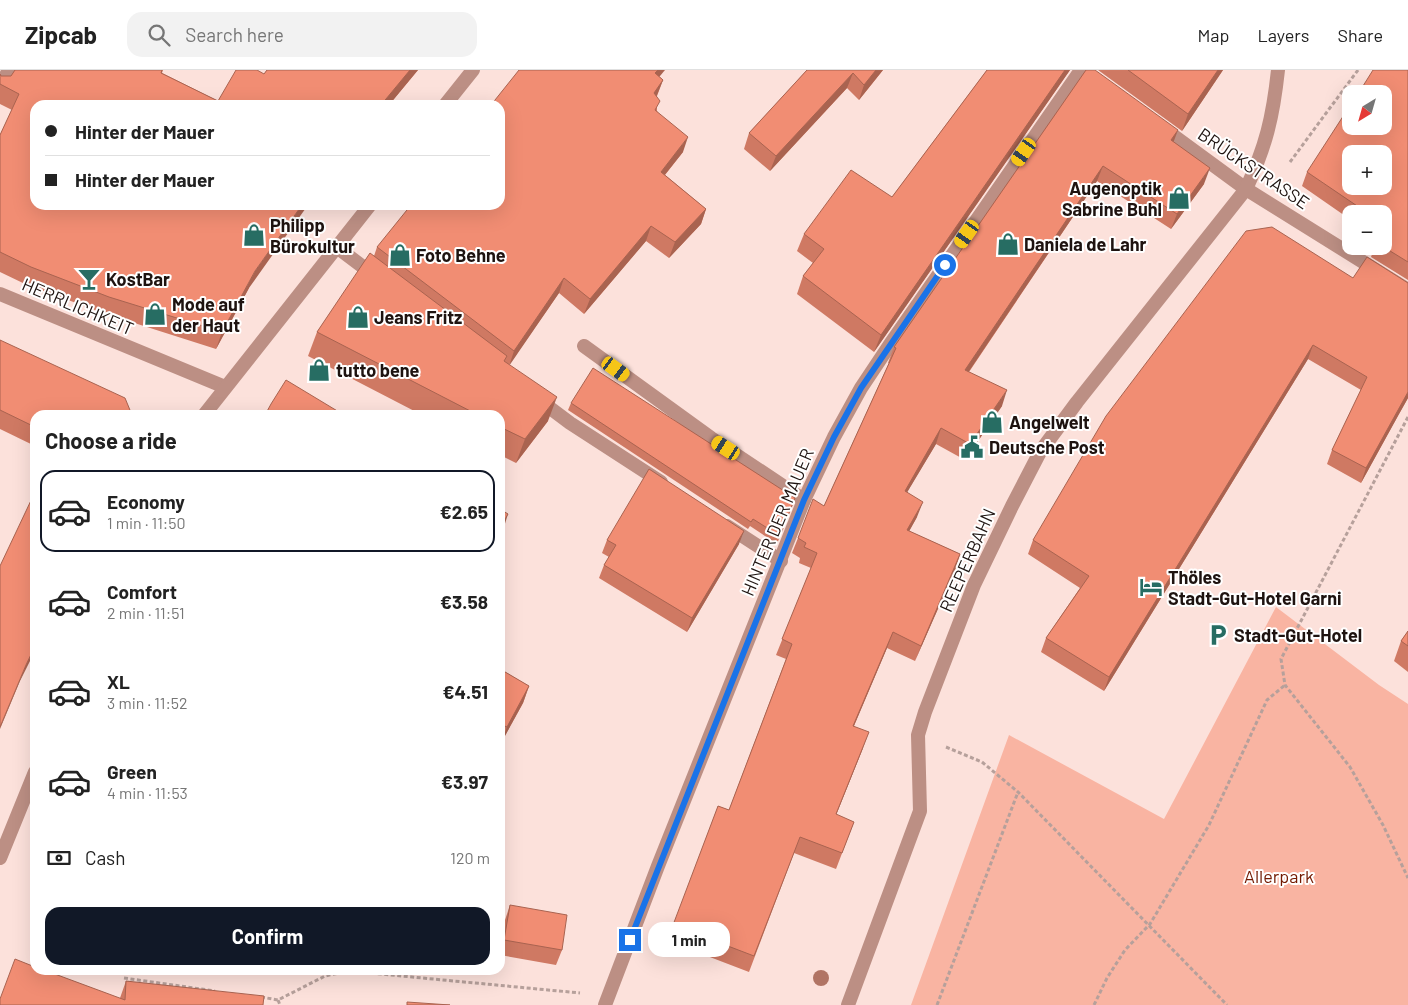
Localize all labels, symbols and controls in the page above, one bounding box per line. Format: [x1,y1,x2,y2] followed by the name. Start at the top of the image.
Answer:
[127,12,477,57] search box
[25,20,97,49] text: Zipcab
[145,21,173,49] icon: search
[185,23,284,46] text: Search here
[1197,24,1229,46] text: Map
[1257,24,1310,46] text: Layers
[1338,24,1383,46] text: Share
[1342,85,1392,135] north arrow
[1342,85,1392,255] map controls
[75,120,215,143] text: Hinter der Mauer
[1194,123,1314,213] street label: BRÜCKSTRASSE
[1009,135,1038,169] car
[1342,145,1392,195] button: +
[75,168,215,191] text: Hinter der Mauer
[1062,177,1162,220] place label: Augenoptik Sabrine Buhl
[1166,185,1192,211] shop icon: Augenoptik Sabrine Buhl
[1342,205,1392,255] button: −
[270,214,355,257] place label: Philipp Bürokultur
[952,217,981,251] car
[241,222,267,248] shop icon: Philipp Bürokultur
[995,231,1021,257] shop icon: Daniela de Lahr
[1024,233,1147,255] place label: Daniela de Lahr
[387,242,413,268] shop icon: Foto Behne
[416,244,506,266] place label: Foto Behne
[934,254,956,276] route start
[76,266,102,292] bar icon: KostBar
[106,268,170,290] place label: KostBar
[19,273,137,339] street label: HERRLICHKEIT
[172,293,245,336] place label: Mode auf der Haut
[142,301,168,327] shop icon: Mode auf der Haut
[345,304,371,330] shop icon: Jeans Fritz
[374,306,462,328] place label: Jeans Fritz
[599,354,632,384] car
[306,357,332,383] shop icon: tutto bene
[336,359,420,381] place label: tutto bene
[979,409,1005,435] shop icon: Angelwelt
[1009,411,1090,433] place label: Angelwelt
[45,427,177,453] text: Choose a ride
[709,434,742,462] car
[959,434,985,460] public building icon: Deutsche Post
[989,436,1105,458] place label: Deutsche Post
[736,445,818,599] street label: HINTER DER MAUER
[47,489,92,534] icon: car
[107,490,185,513] text: Economy
[440,500,488,523] text: €2.65
[934,505,1000,615] street label: REEPERBAHN
[107,513,185,532] text: 1 min · 11:50
[1168,566,1342,609] place label: Thöles Stadt-Gut-Hotel Garni
[1138,574,1164,600] hotel icon: Thöles Stadt-Gut-Hotel Garni
[47,579,92,624] icon: car
[107,580,177,603] text: Comfort
[440,590,488,613] text: €3.58
[107,603,185,622] text: 2 min · 11:51
[1205,622,1231,648] parking icon: Stadt-Gut-Hotel
[1234,624,1362,646] place label: Stadt-Gut-Hotel
[47,669,92,714] icon: car
[107,670,130,693] text: XL
[443,680,488,703] text: €4.51
[107,693,188,712] text: 3 min · 11:52
[47,759,92,804] icon: car
[107,760,157,783] text: Green
[441,770,488,793] text: €3.97
[107,783,188,802] text: 4 min · 11:53
[45,844,73,872] icon: cash
[85,846,126,869] text: Cash
[450,848,490,867] text: 120 m
[1244,865,1314,887] park label: Allerpark
[45,907,490,965] button: Confirm
[648,922,730,958] callout: 1 min
[619,929,641,951] route end
[671,930,707,949] text: 1 min

